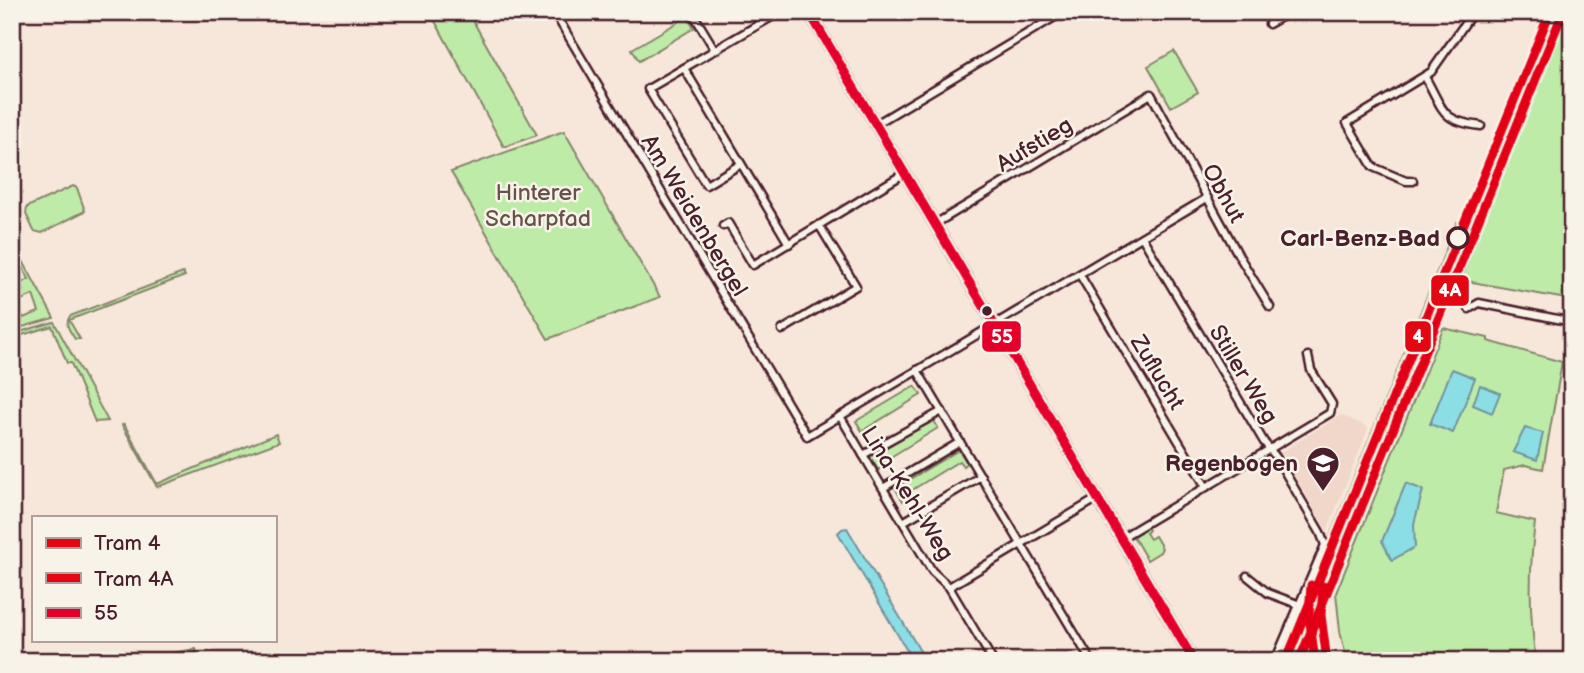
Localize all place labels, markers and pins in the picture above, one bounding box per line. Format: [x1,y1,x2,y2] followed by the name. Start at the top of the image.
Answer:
[1280,225,1440,253] place label: Carl-Benz-Bad
[1447,227,1469,249] marker: Carl-Benz-Bad
[980,304,994,318] unlabelled marker
[1304,444,1342,493] school or university icon: Regenbogen
[1165,450,1298,478] place label: Regenbogen

